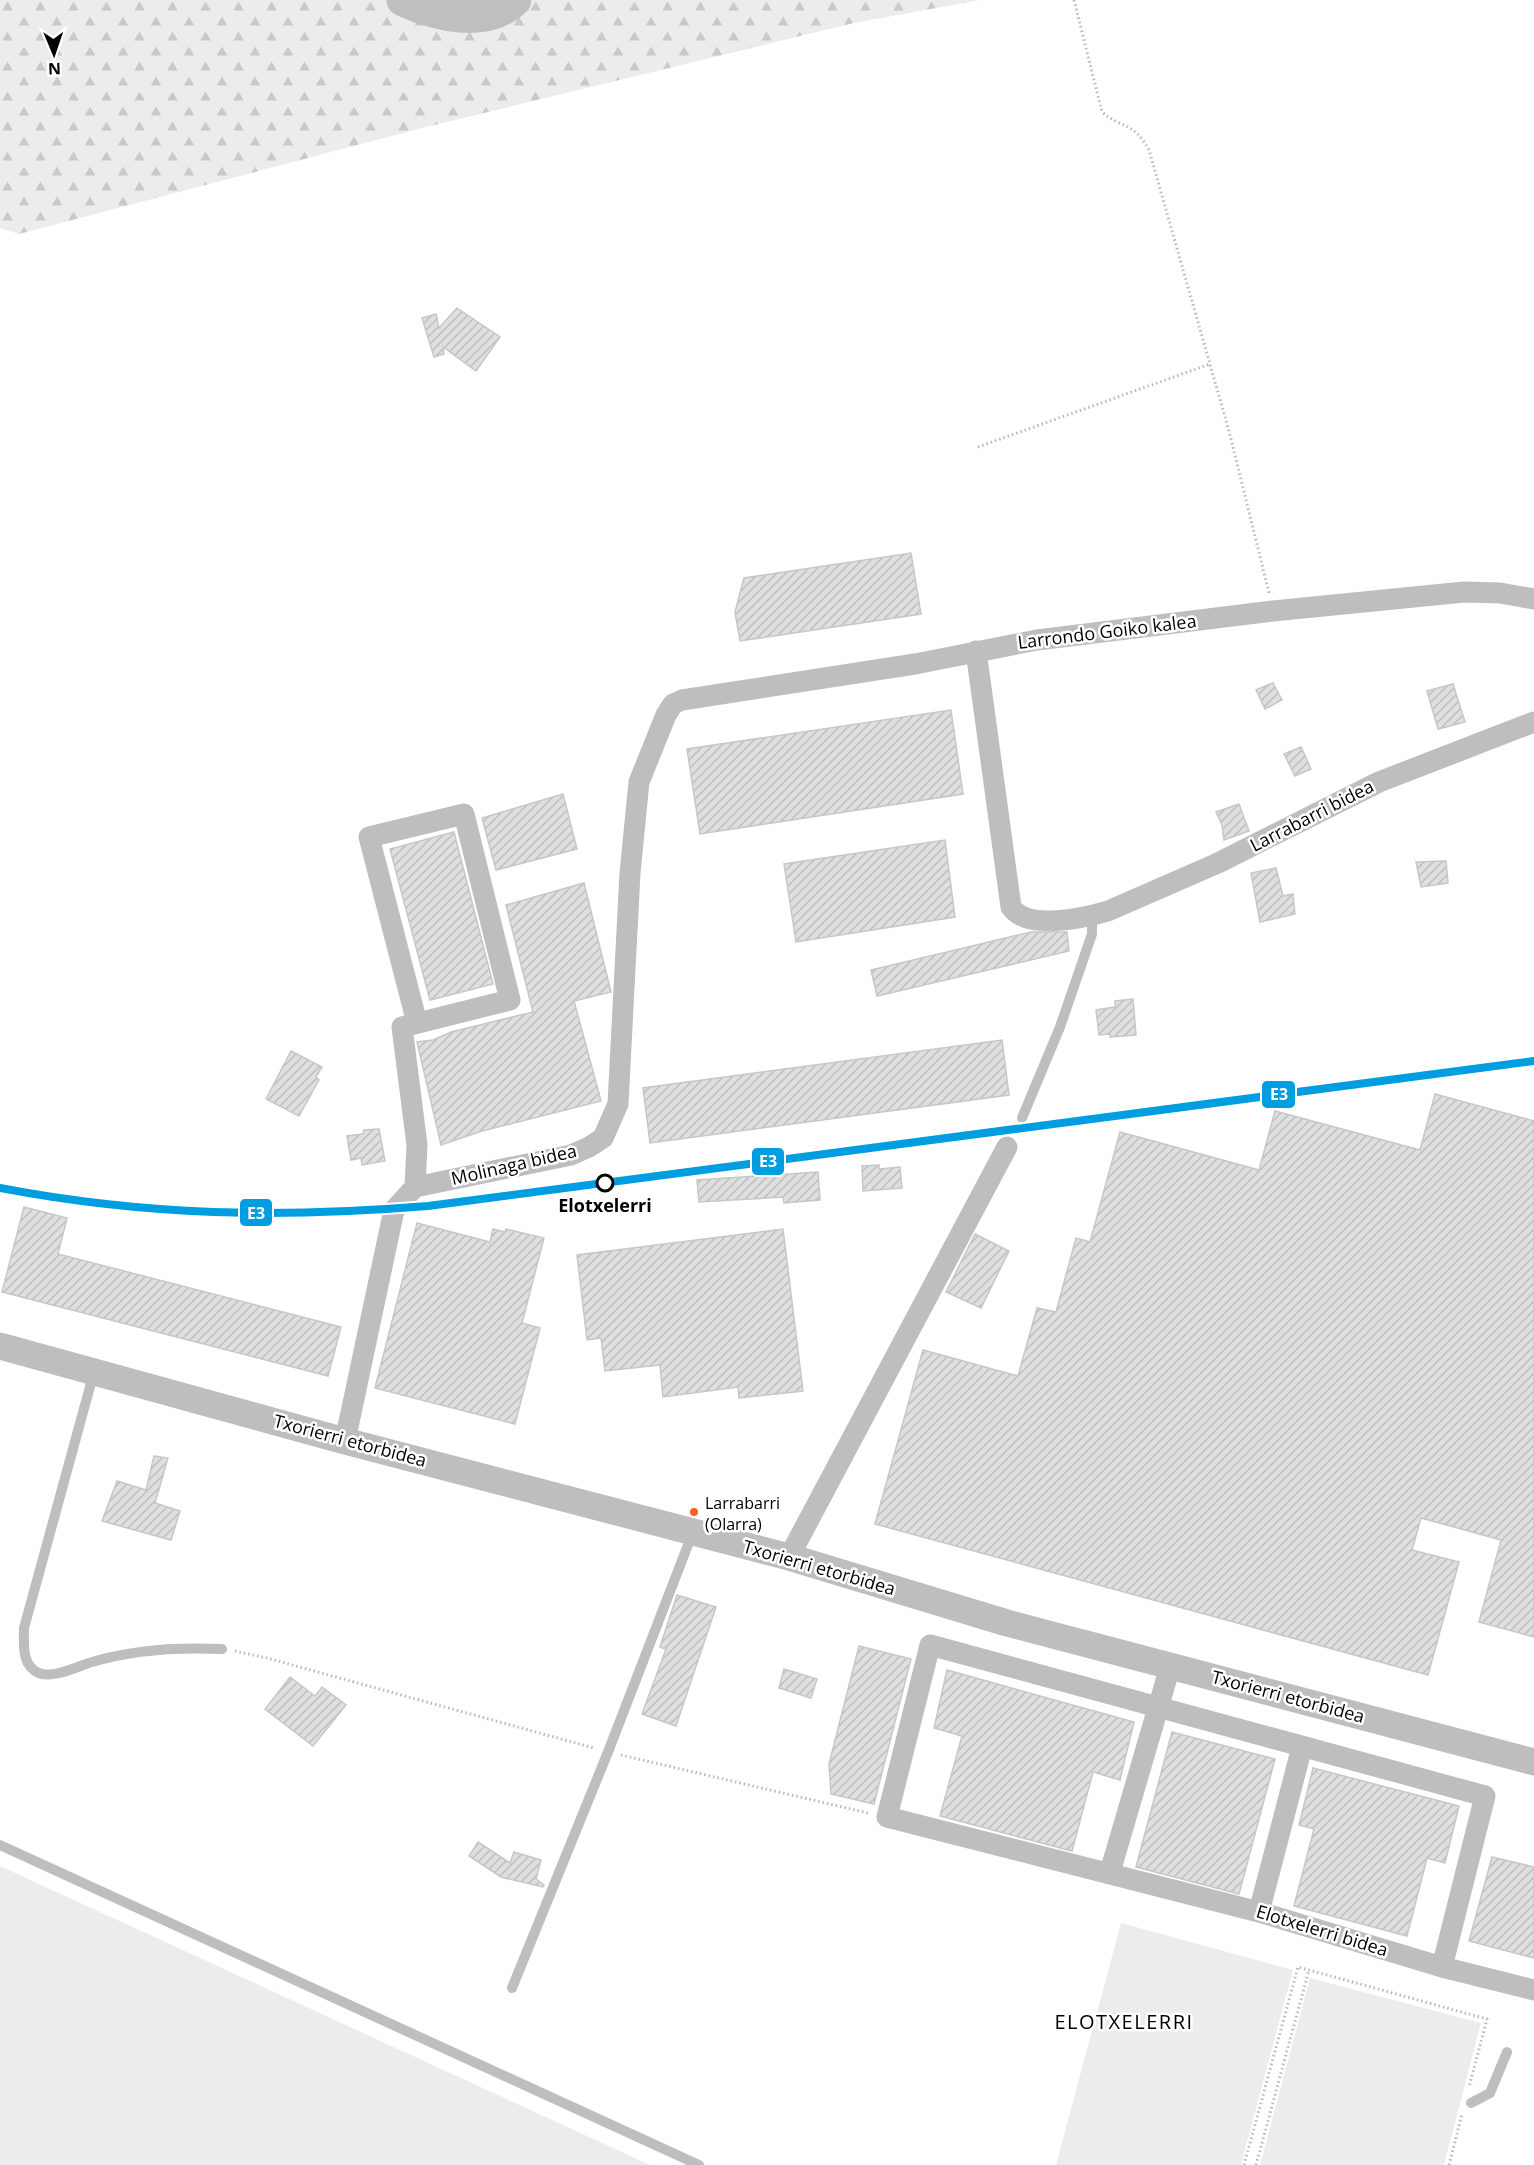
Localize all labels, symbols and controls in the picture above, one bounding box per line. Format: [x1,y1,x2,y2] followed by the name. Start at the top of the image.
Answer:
[24,24,84,84] north arrow
[48,58,61,80] text: N
[1016,608,1198,654] street label: Larrondo Goiko kalea
[1246,774,1377,857] street label: Larrabarri bidea
[1261,1080,1296,1109] line badge: E3
[1270,1083,1288,1105] text: E3
[449,1138,579,1190] street label: Molinaga bidea
[751,1147,785,1176] line badge: E3
[759,1150,777,1172] text: E3
[596,1174,614,1192] marker: Elotxelerri
[558,1193,652,1217] place label: Elotxelerri
[239,1198,273,1227] line badge: E3
[247,1202,265,1224] text: E3
[271,1408,429,1472] street label: Txorierri etorbidea
[705,1492,780,1535] place label: Larrabarri (Olarra)
[688,1506,700,1518] marker: Larrabarri (Olarra)
[740,1534,898,1600] street label: Txorierri etorbidea
[1209,1664,1367,1728] street label: Txorierri etorbidea
[1253,1899,1391,1961] street label: Elotxelerri bidea
[1054,2008,1194,2035] district label: ELOTXELERRI

